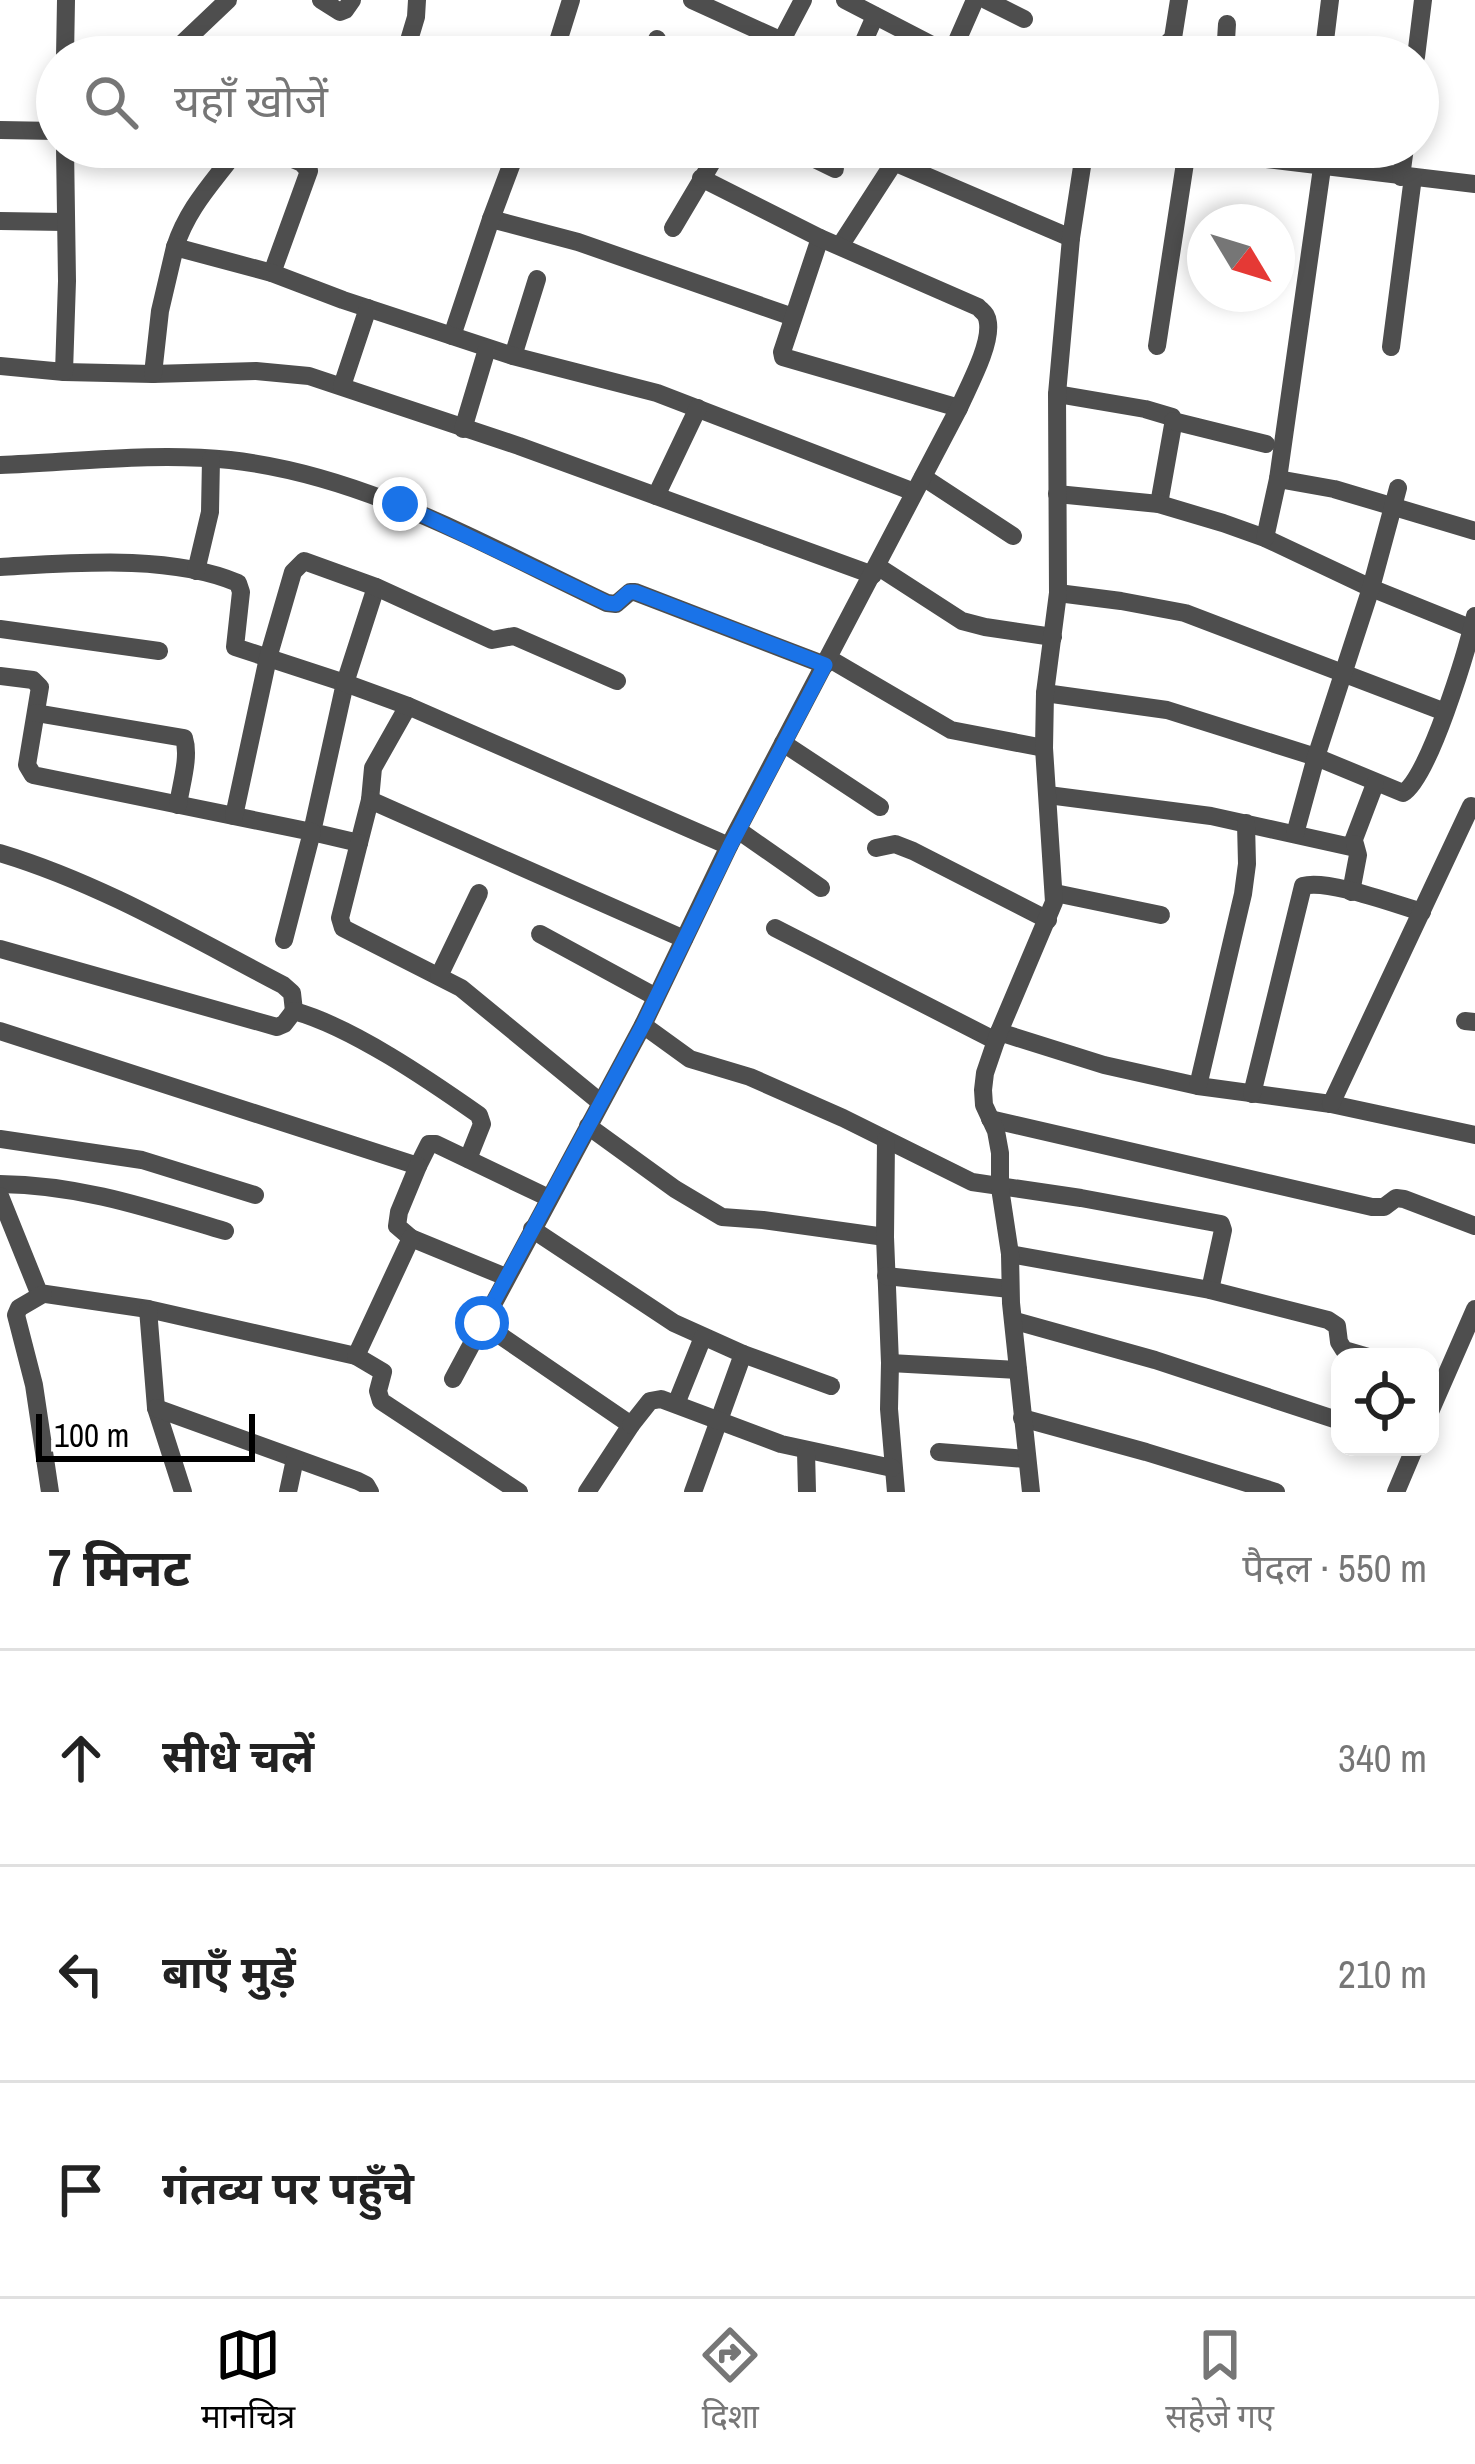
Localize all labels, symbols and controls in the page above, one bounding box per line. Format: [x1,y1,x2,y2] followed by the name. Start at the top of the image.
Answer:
[36,36,1439,168] search box
[78,69,144,135] icon: search
[174,70,328,131] text: यहाँ खोजें
[1187,204,1295,312] north arrow
[373,477,427,531] route end
[455,1296,509,1350] route start
[1331,1348,1439,1456] map controls
[1331,1348,1439,1456] button: locate
[36,1408,255,1461] scale bar
[54,1413,129,1457] text: 100 m
[48,1533,190,1602] text: 7 मिनट
[1242,1542,1427,1594] text: पैदल · 550 m
[48,1725,114,1791] icon: ahead
[162,1725,314,1786] text: सीधे चलें
[1338,1732,1427,1784] text: 340 m
[48,1941,114,2007] icon: left
[162,1941,296,2002] text: बाएँ मुड़ें
[1338,1948,1427,2000] text: 210 m
[48,2157,114,2223] icon: arrive
[162,2157,414,2218] text: गंतव्य पर पहुँचे
[201,2322,295,2441] tab: मानचित्र
[697,2322,763,2441] tab: दिशा
[1165,2322,1274,2441] tab: सहेजे गए

